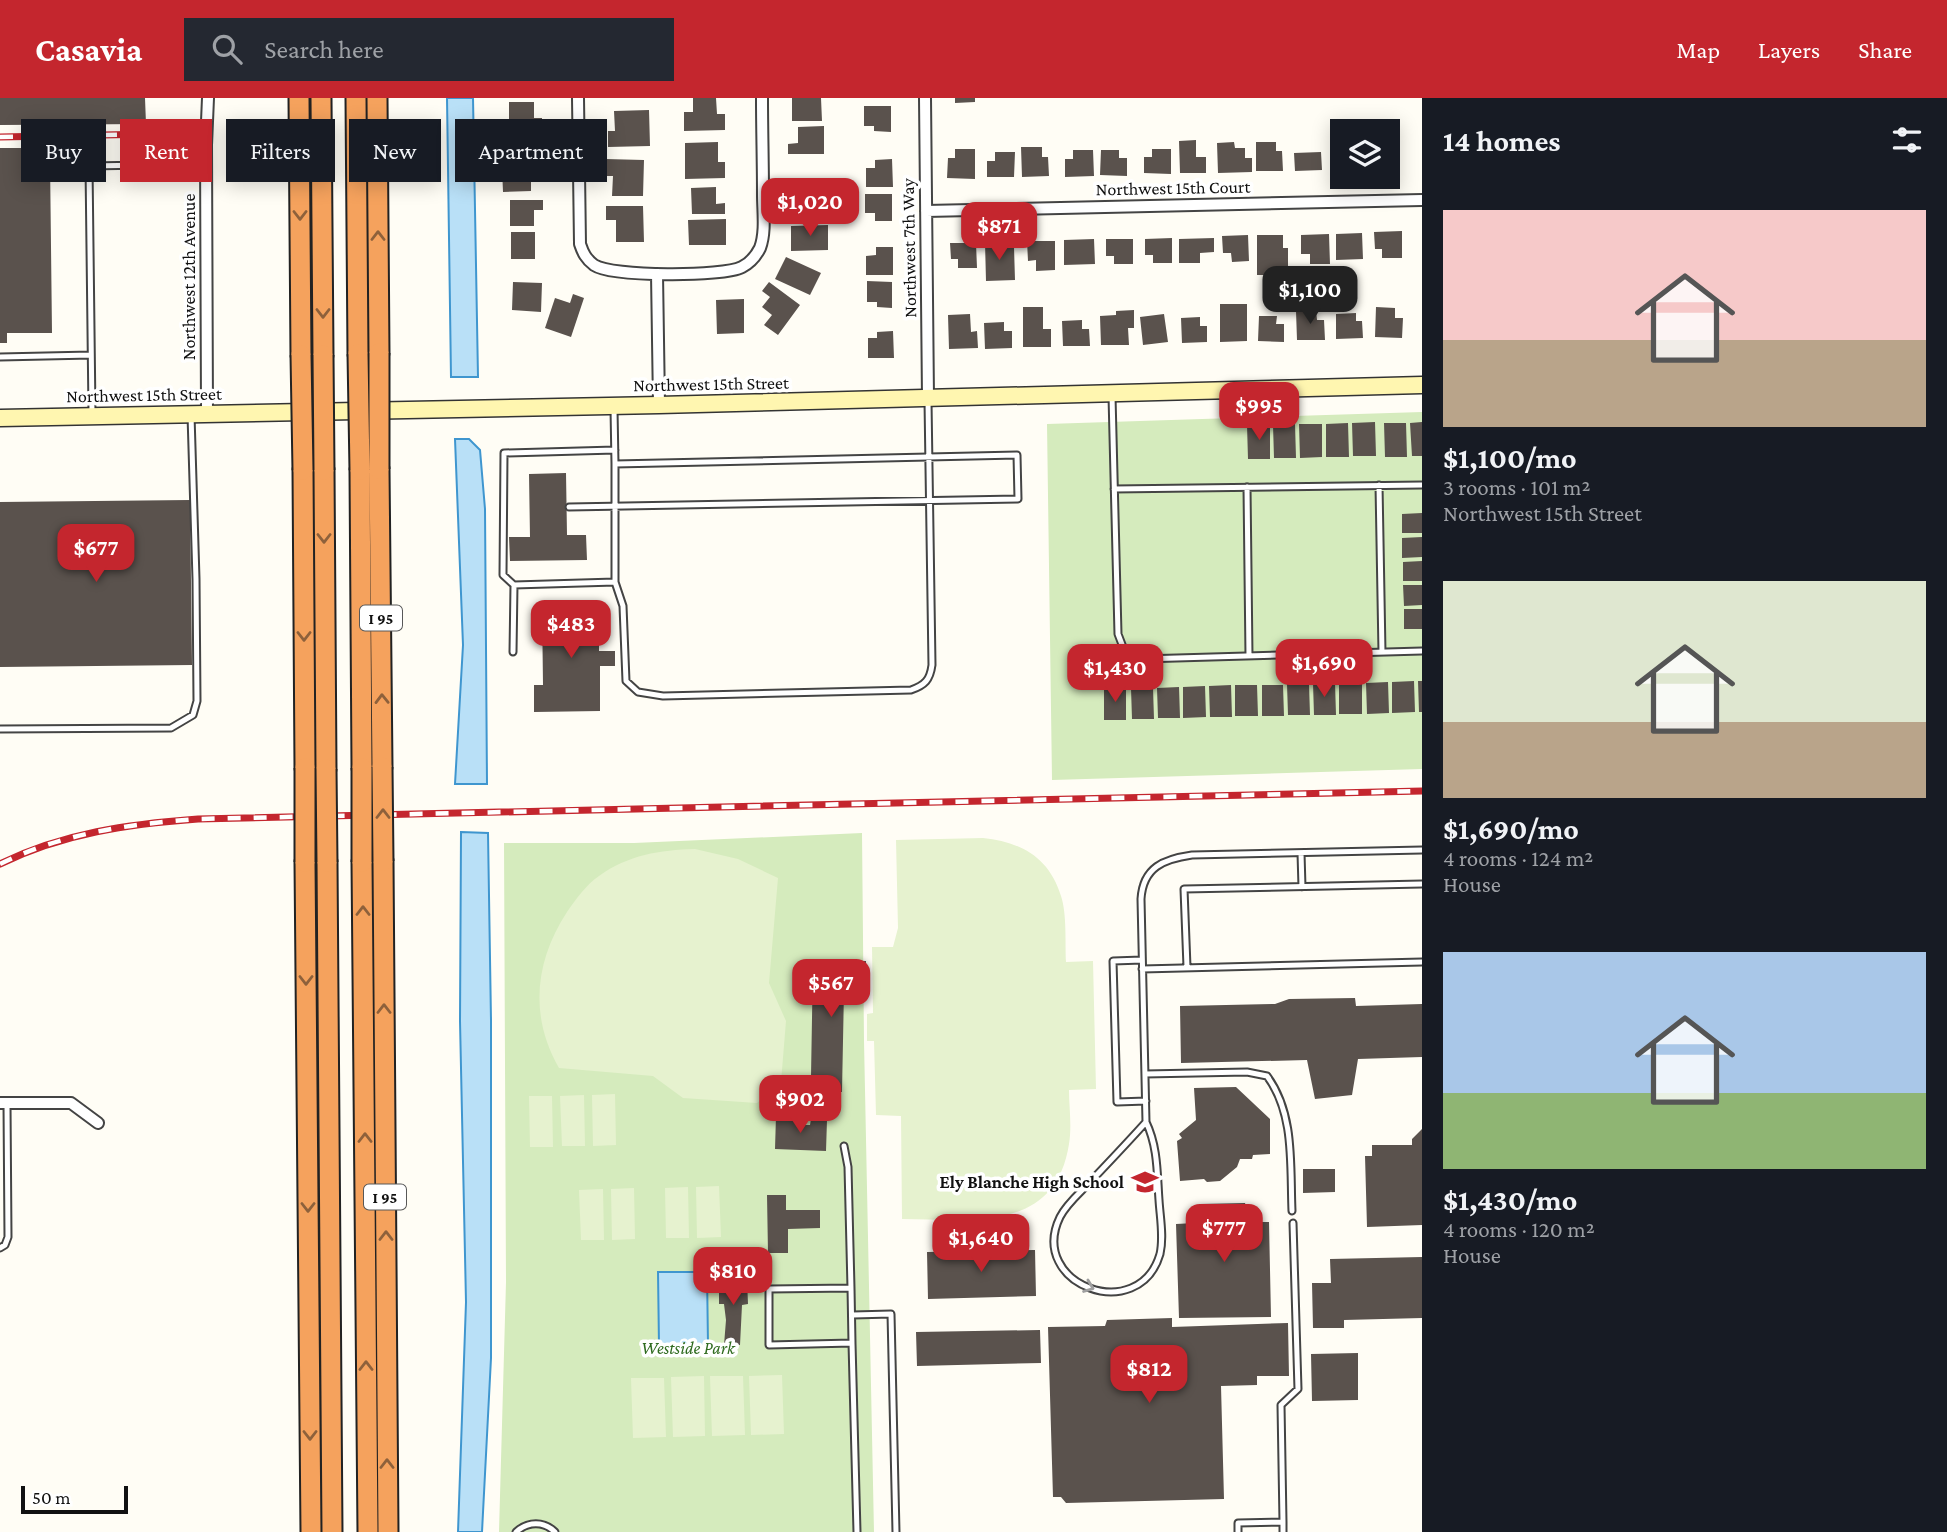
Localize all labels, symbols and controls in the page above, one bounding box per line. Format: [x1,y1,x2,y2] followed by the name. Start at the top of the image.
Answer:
[184,18,674,81] search box
[208,30,246,68] icon: search
[35,31,142,68] text: Casavia
[264,35,384,64] text: Search here
[1676,36,1720,63] text: Map
[1758,36,1820,63] text: Layers
[1858,36,1912,63] text: Share
[21,119,106,182] chip: Buy
[120,119,212,182] chip: Rent
[226,119,335,182] chip: Filters
[349,119,441,182] chip: New
[455,119,607,182] chip: Apartment
[1330,119,1400,189] map controls
[1330,119,1400,189] button: layers
[1888,121,1926,159] icon: filters
[1443,124,1561,157] text: 14 homes
[898,177,920,318] street label: Northwest 7th Way
[1095,177,1252,199] street label: Northwest 15th Court
[753,178,867,238] pin: $1,020
[777,188,843,214] text: $1,020
[179,194,199,360] street label: Northwest 12th Avenue
[958,202,1040,262] pin: $871
[292,210,308,221] one-way arrow
[977,212,1021,238] text: $871
[370,230,386,240] one-way arrow
[1622,255,1748,381] icon: home
[1253,266,1367,326] pin: $1,100
[1278,276,1342,302] text: $1,100
[315,308,330,319] one-way arrow
[633,373,790,395] street label: Northwest 15th Street
[1218,382,1300,442] pin: $995
[66,384,223,406] street label: Northwest 15th Street
[1235,392,1283,418] text: $995
[1443,441,1577,474] text: $1,100/mo
[1443,474,1590,500] text: 3 rooms · 101 m²
[1443,500,1642,526] text: Northwest 15th Street
[55,524,137,584] pin: $677
[73,534,119,560] text: $677
[316,534,332,544] one-way arrow
[530,601,612,660] pin: $483
[360,606,402,631] road number: I 95
[547,610,595,636] text: $483
[1622,626,1748,752] icon: home
[296,632,312,642] one-way arrow
[1267,640,1381,699] pin: $1,690
[1058,644,1172,704] pin: $1,430
[1292,649,1356,675] text: $1,690
[1083,654,1147,680] text: $1,430
[374,693,389,704] one-way arrow
[375,808,390,819] one-way arrow
[1443,812,1579,845] text: $1,690/mo
[1443,845,1593,871] text: 4 rooms · 124 m²
[1443,871,1501,897] text: House
[355,905,371,916] one-way arrow
[790,960,872,1019] pin: $567
[808,969,854,995] text: $567
[298,975,314,985] one-way arrow
[1622,997,1748,1123] icon: home
[376,1003,392,1014] one-way arrow
[759,1076,841,1135] pin: $902
[775,1085,825,1111] text: $902
[357,1133,373,1143] one-way arrow
[1130,1167,1160,1197] school or university icon: Ely Blanche High School
[939,1172,1124,1192] place label: Ely Blanche High School
[1443,1183,1577,1216] text: $1,430/mo
[364,1184,406,1210] road number: I 95
[300,1202,316,1213] one-way arrow
[1183,1204,1265,1264] pin: $777
[924,1214,1038,1274] pin: $1,640
[1202,1214,1246,1240] text: $777
[1443,1216,1595,1242] text: 4 rooms · 120 m²
[948,1224,1014,1250] text: $1,640
[378,1231,393,1242] one-way arrow
[1443,1242,1501,1268] text: House
[692,1248,774,1307] pin: $810
[709,1257,757,1283] text: $810
[1082,1279,1095,1293] one-way arrow
[641,1338,736,1358] park label: Westside Park
[1108,1346,1190,1405] pin: $812
[1126,1355,1172,1381] text: $812
[358,1360,374,1371] one-way arrow
[302,1430,318,1440] one-way arrow
[379,1458,395,1469] one-way arrow
[21,1483,128,1515] scale bar
[32,1487,71,1508] text: 50 m

